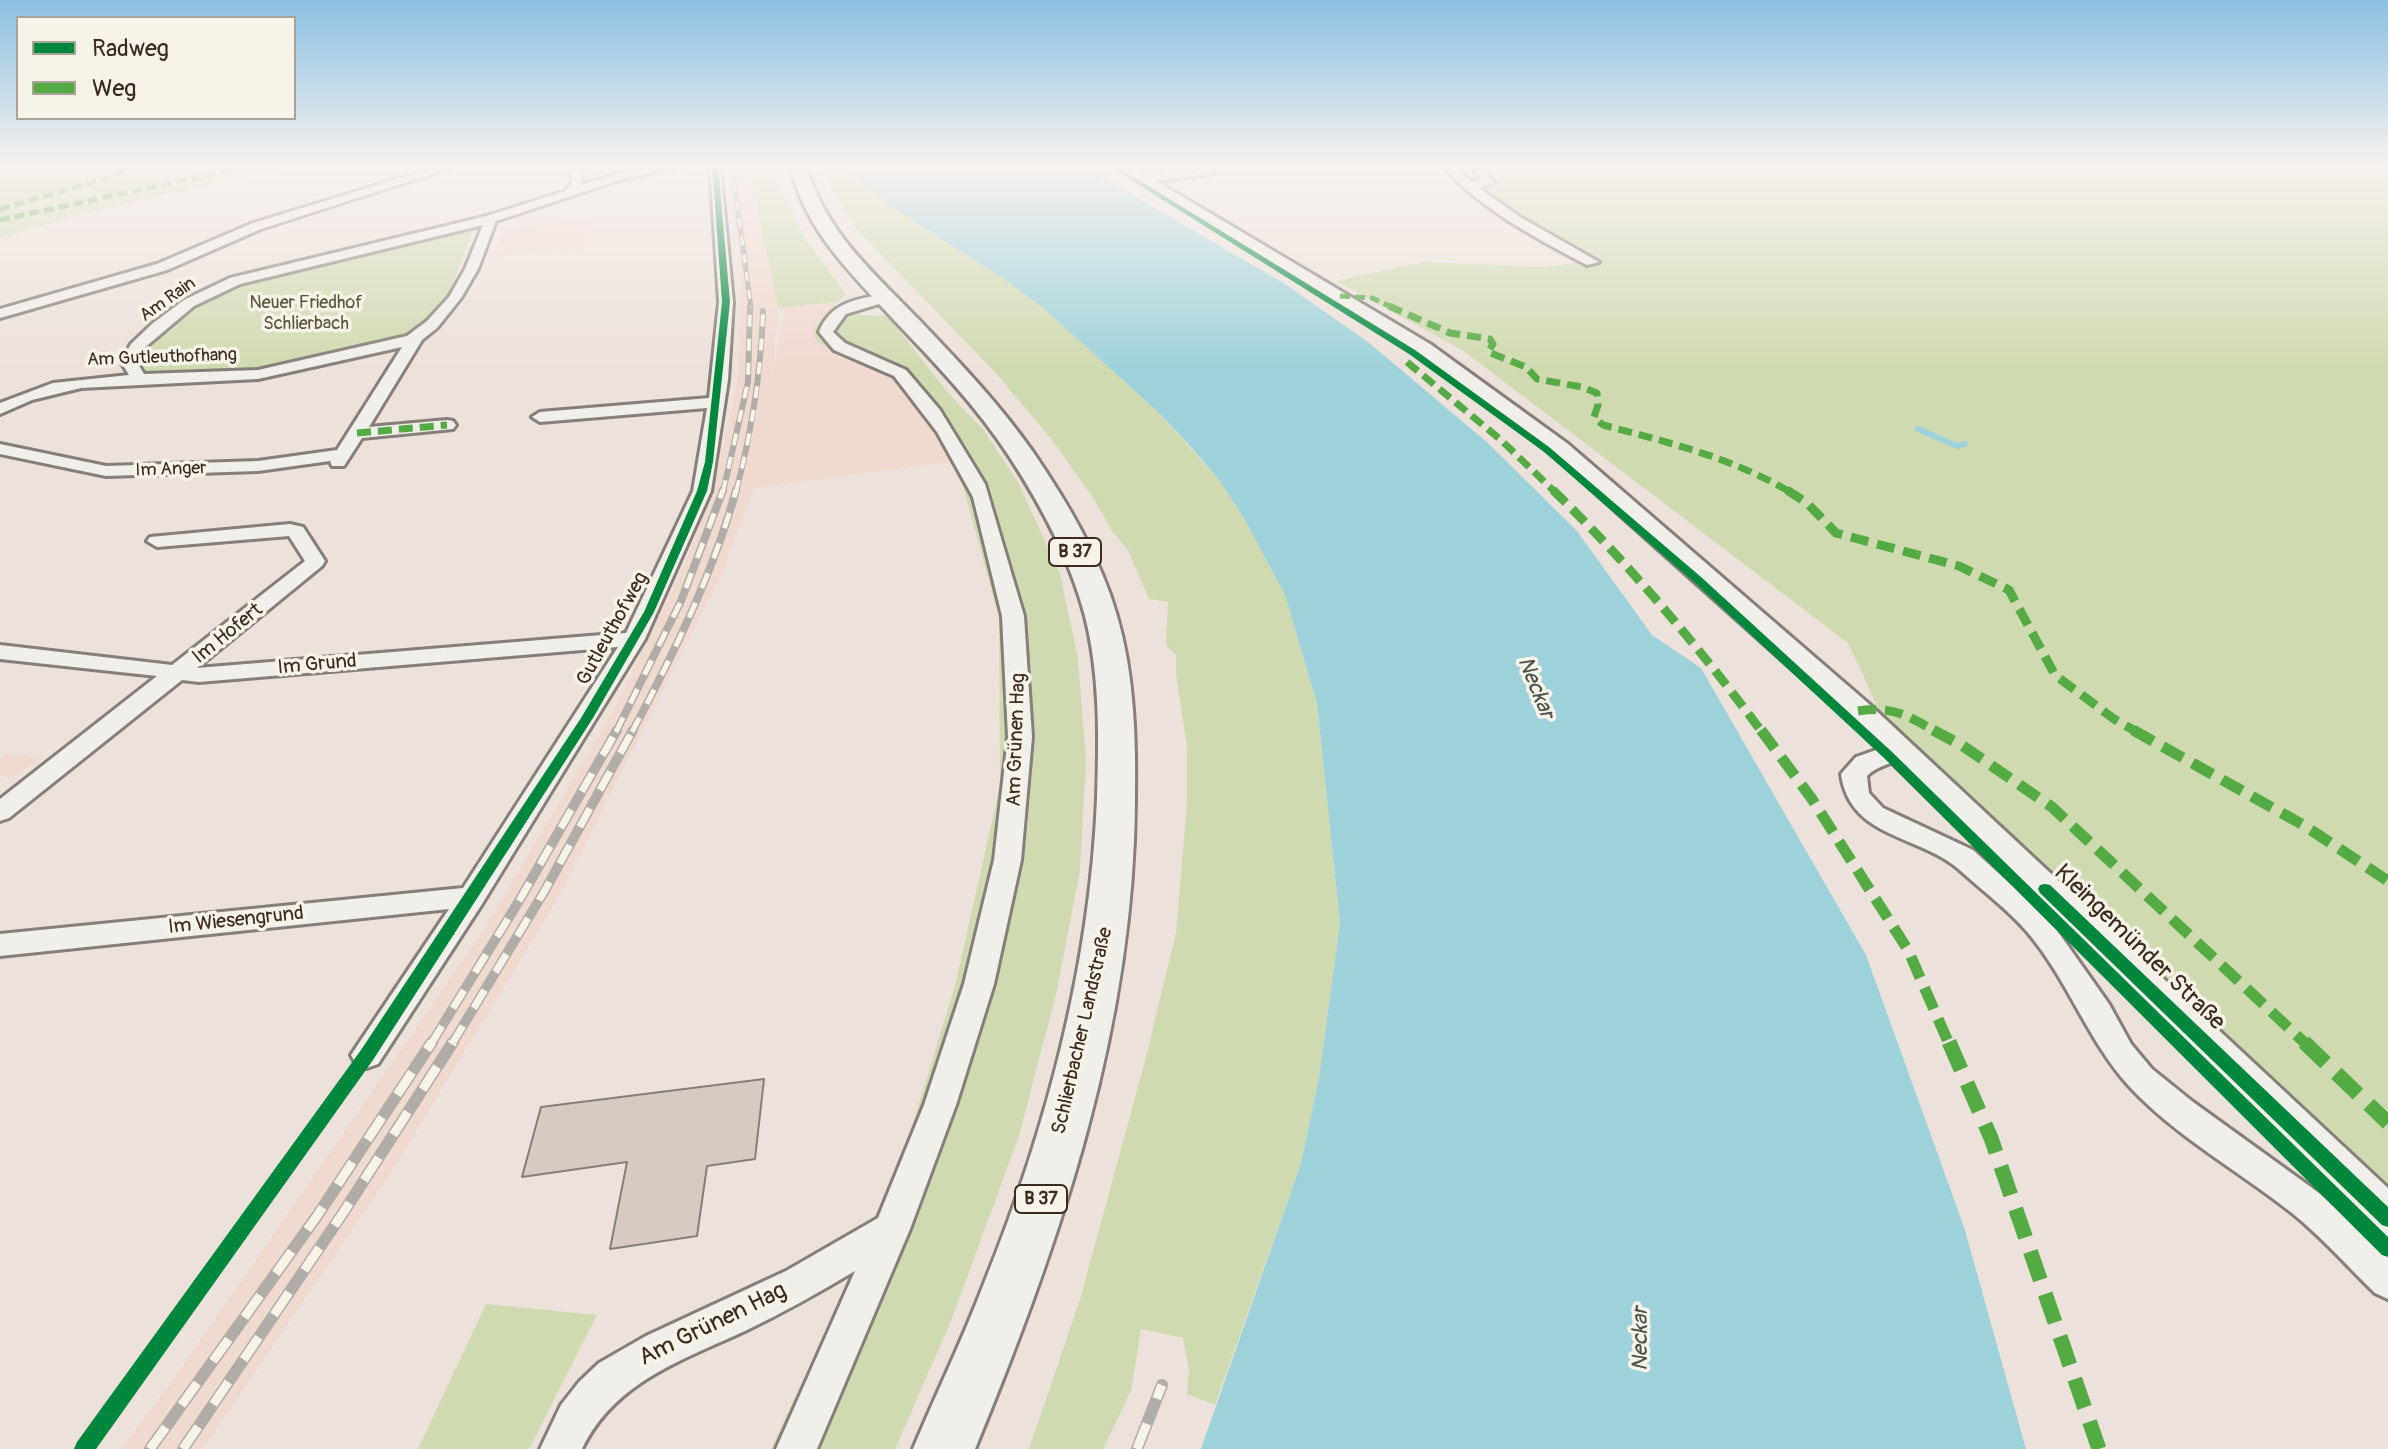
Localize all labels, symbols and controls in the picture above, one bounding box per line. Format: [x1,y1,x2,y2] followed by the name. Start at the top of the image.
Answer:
[16,16,296,120] legend
[92,34,169,63] text: Radweg
[92,74,136,103] text: Weg
[136,273,200,327] street label: Am Rain
[250,292,362,334] park label: Neuer Friedhof Schlierbach
[87,345,237,371] street label: Am Gutleuthofhang
[135,458,207,482] street label: Im Anger
[1049,538,1101,566] road number: B 37
[572,568,654,690] street label: Gutleuthofweg
[188,599,268,669] street label: Im Hofert
[276,650,358,680] street label: Im Grund
[1511,653,1559,723] water label: Neckar
[1003,673,1031,807] street label: Am Grünen Hag
[2048,859,2230,1037] street label: Kleingemünder Straße
[167,902,305,940] street label: Im Wiesengrund
[1047,925,1119,1137] street label: Schlierbacher Landstraße
[1015,1185,1067,1213] road number: B 37
[634,1277,792,1373] street label: Am Grünen Hag
[1628,1307,1654,1371] water label: Neckar

